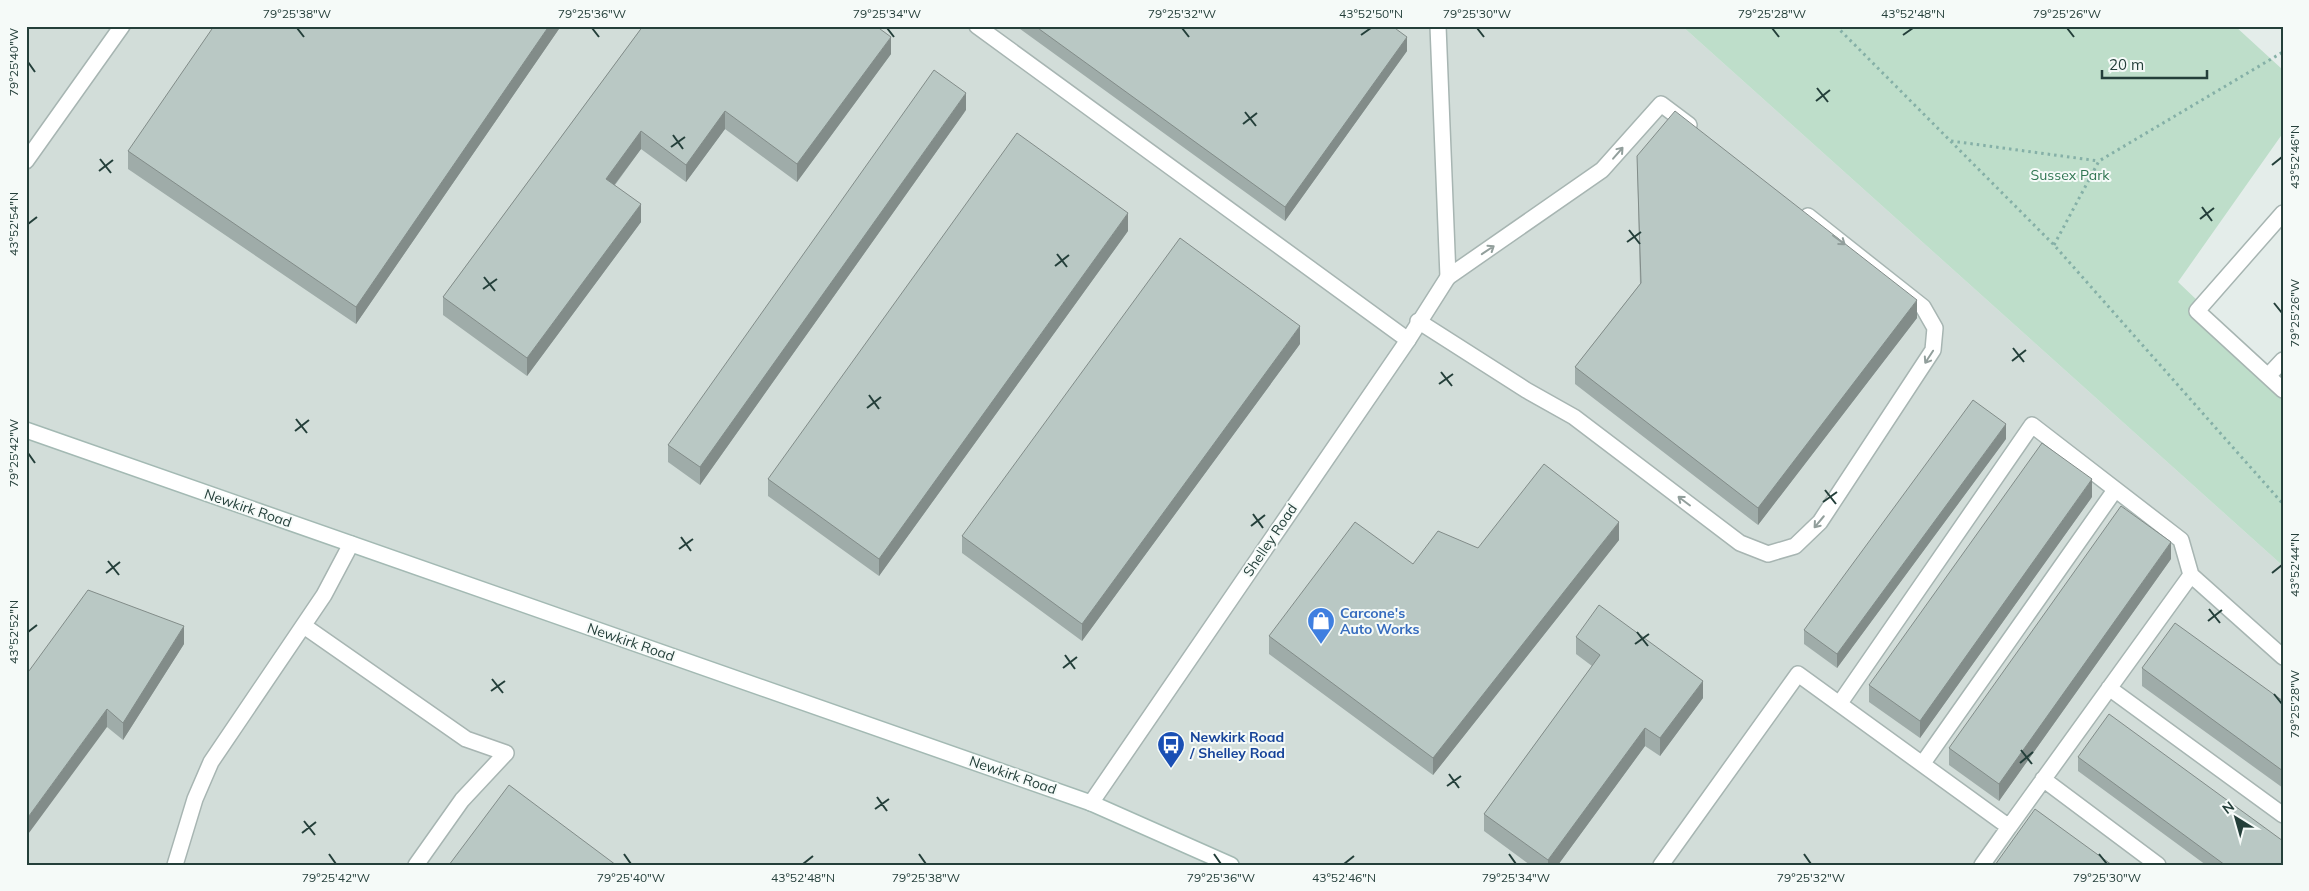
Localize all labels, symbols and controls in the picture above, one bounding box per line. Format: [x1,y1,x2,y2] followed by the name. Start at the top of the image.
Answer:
[263,6,331,21] text: 79°25'38"W
[558,6,626,21] text: 79°25'36"W
[853,6,921,21] text: 79°25'34"W
[1148,6,1216,21] text: 79°25'32"W
[1339,6,1403,21] text: 43°52'50"N
[1443,6,1511,21] text: 79°25'30"W
[1738,6,1806,21] text: 79°25'28"W
[1881,6,1945,21] text: 43°52'48"N
[2033,6,2101,21] text: 79°25'26"W
[6,28,21,96] text: 79°25'40"W
[2102,48,2206,80] scale bar
[2109,55,2144,74] text: 20 m
[2287,125,2302,189] text: 43°52'46"N
[1612,146,1624,159] one-way arrow
[2031,166,2110,184] park label: Sussex Park
[6,192,21,256] text: 43°52'54"N
[1832,234,1845,245] one-way arrow
[1481,245,1495,255] one-way arrow
[2287,279,2302,347] text: 79°25'26"W
[1923,350,1933,364] one-way arrow
[6,419,21,487] text: 79°25'42"W
[202,485,294,531] street label: Newkirk Road
[1678,495,1691,506] one-way arrow
[1239,500,1301,580] street label: Shelley Road
[1814,515,1825,528] one-way arrow
[2287,533,2302,597] text: 43°52'44"N
[6,600,21,664] text: 43°52'52"N
[1340,604,1419,638] place label: Carcone's Auto Works
[1306,606,1336,645] shop icon: Carcone's Auto Works
[585,619,677,665] street label: Newkirk Road
[2287,670,2302,738] text: 79°25'28"W
[1189,728,1285,762] place label: Newkirk Road / Shelley Road
[1156,730,1186,769] bus stop icon: Newkirk Road / Shelley Road
[967,752,1059,798] street label: Newkirk Road
[2212,794,2262,844] north arrow
[2219,797,2238,818] text: N
[302,870,370,885] text: 79°25'42"W
[597,870,665,885] text: 79°25'40"W
[771,870,835,885] text: 43°52'48"N
[892,870,960,885] text: 79°25'38"W
[1187,870,1255,885] text: 79°25'36"W
[1312,870,1376,885] text: 43°52'46"N
[1482,870,1550,885] text: 79°25'34"W
[1777,870,1845,885] text: 79°25'32"W
[2073,870,2141,885] text: 79°25'30"W

